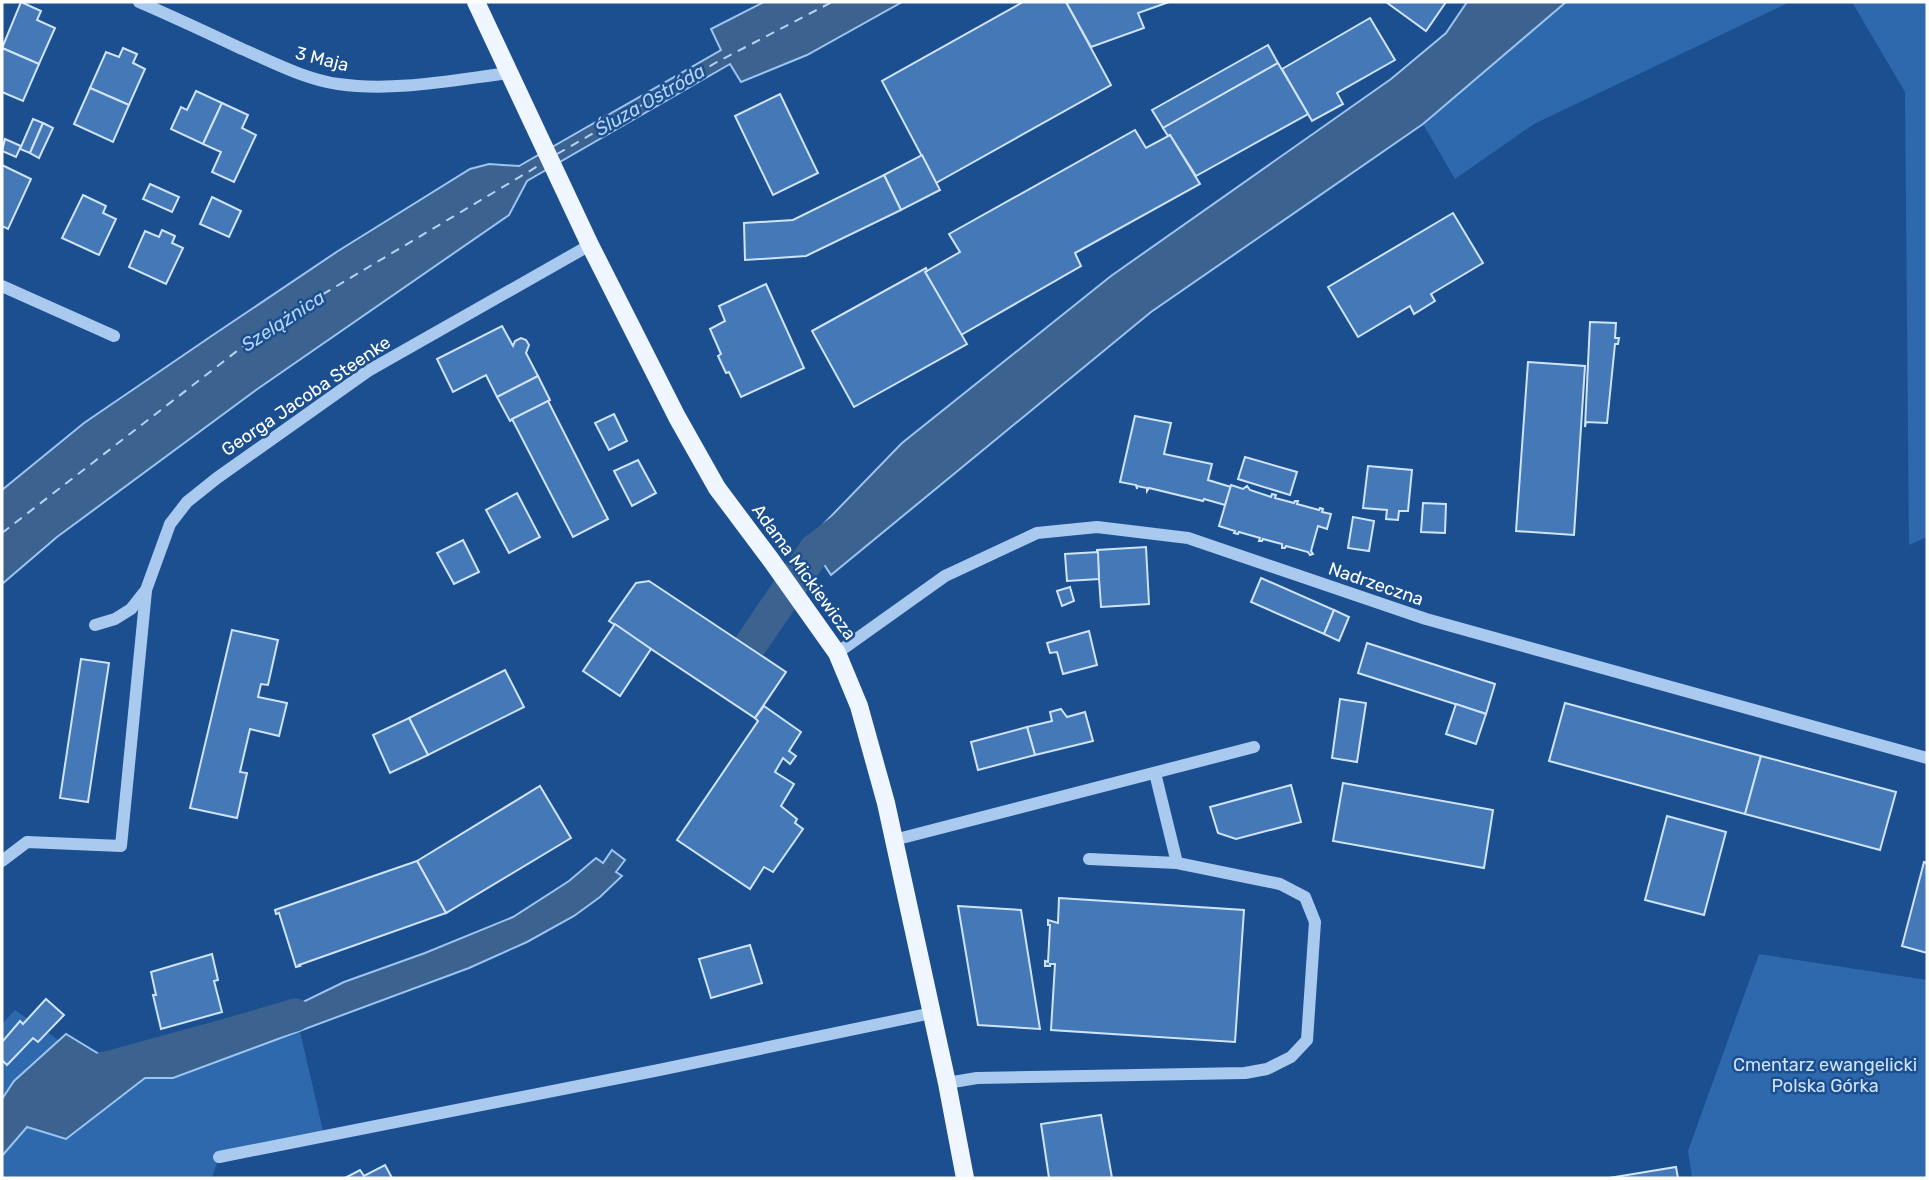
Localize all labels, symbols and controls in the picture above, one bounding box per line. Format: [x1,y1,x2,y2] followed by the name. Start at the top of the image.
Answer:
[293,42,351,76] street label: 3 Maja
[591,59,709,141] water label: Śluza Ostróda
[237,285,329,357] water label: Szelążnica
[217,331,395,461] street label: Georga Jacoba Steenke
[747,500,861,644] street label: Adama Mickiewicza
[1326,557,1426,611] street label: Nadrzeczna
[1733,1054,1917,1097] park label: Cmentarz ewangelicki Polska Górka

